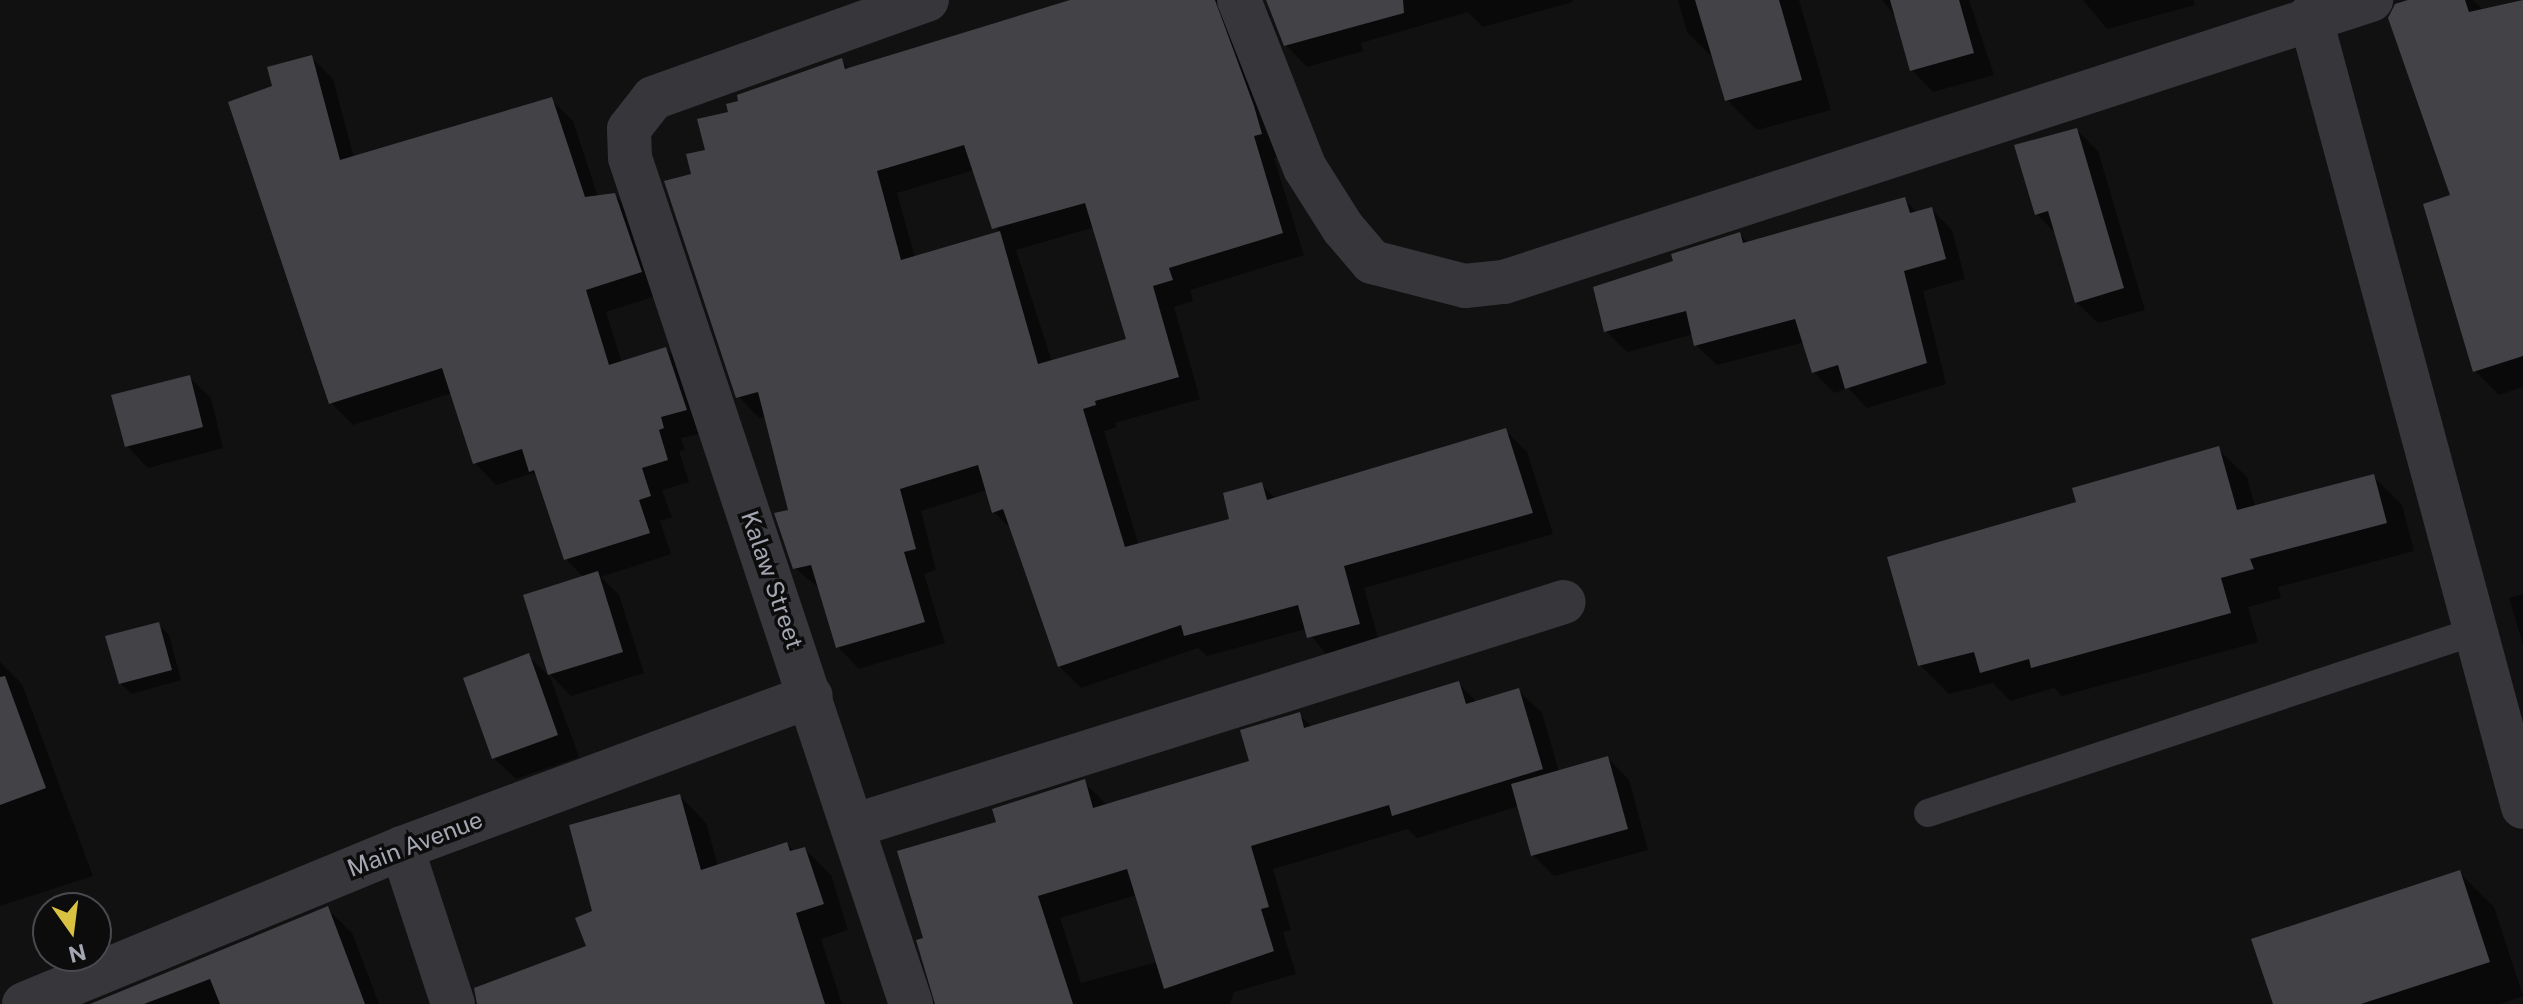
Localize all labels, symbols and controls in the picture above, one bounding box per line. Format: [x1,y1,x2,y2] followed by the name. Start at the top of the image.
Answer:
[735,507,809,653] street label: Kalaw Street
[343,805,487,883] street label: Main Avenue
[32,892,112,972] north arrow
[66,939,89,968] text: N

